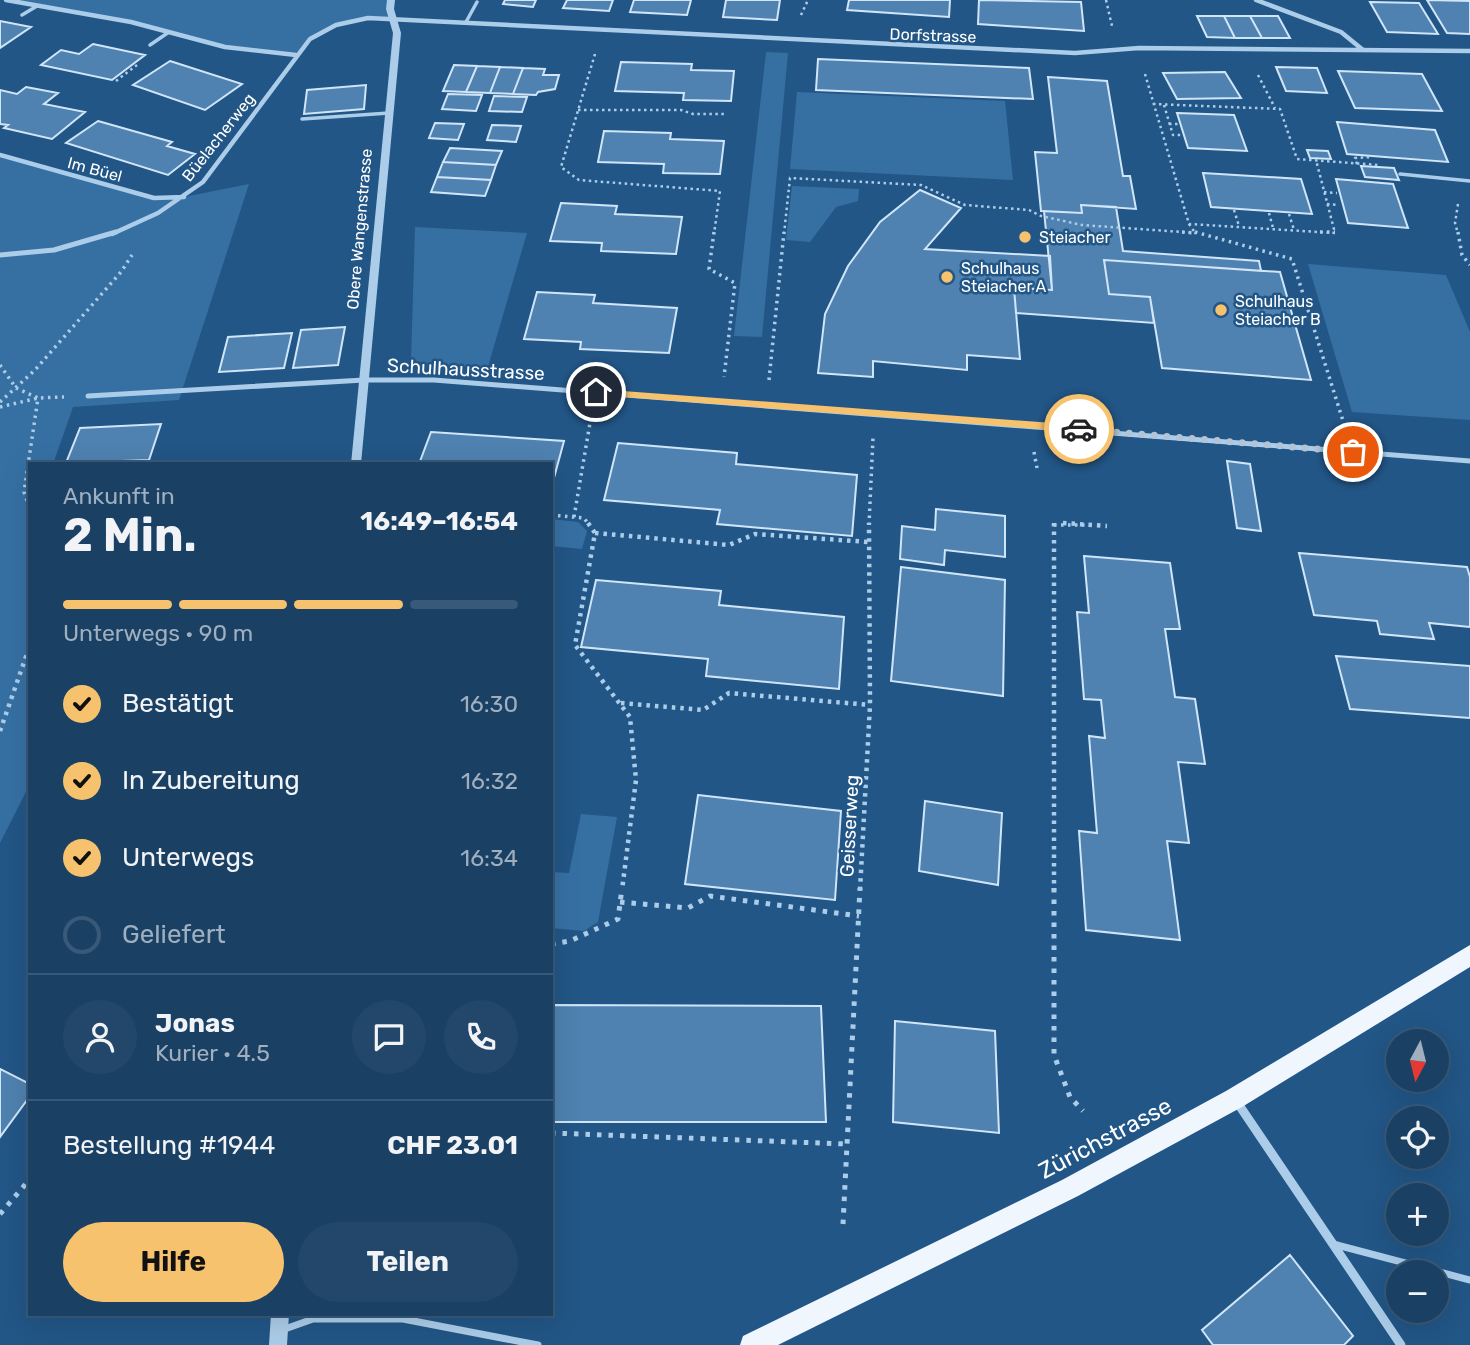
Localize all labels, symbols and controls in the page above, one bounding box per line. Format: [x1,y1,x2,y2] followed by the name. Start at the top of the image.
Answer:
[889,24,977,47] street label: Dorfstrasse
[178,89,259,185] street label: Büelacherweg
[343,148,376,310] street label: Obere Wangenstrasse
[66,153,124,186] street label: Im Büel
[1039,228,1111,247] place label: Steiacher
[1017,229,1033,245] marker: Steiacher
[961,259,1047,296] place label: Schulhaus Steiacher A
[939,269,955,285] marker: Schulhaus Steiacher A
[1235,292,1321,329] place label: Schulhaus Steiacher B
[1213,302,1229,318] marker: Schulhaus Steiacher B
[387,354,545,385] street label: Schulhausstrasse
[566,362,626,422] pin
[577,373,615,411] icon: home
[1044,394,1114,464] courier
[1060,410,1098,448] icon: car
[1323,422,1383,482] pin
[1334,433,1372,471] icon: bag
[63,482,175,510] text: Ankunft in
[360,506,518,537] text: 16:49–16:54
[63,508,197,563] text: 2 Min.
[63,619,253,647] text: Unterwegs · 90 m
[63,685,101,723] icon: check
[122,688,234,719] text: Bestätigt
[460,690,518,718] text: 16:30
[63,762,101,800] icon: check
[122,765,300,796] text: In Zubereitung
[461,767,518,795] text: 16:32
[835,774,864,878] street label: Geisserweg
[63,839,101,877] icon: check
[122,842,254,873] text: Unterwegs
[460,844,518,872] text: 16:34
[122,919,226,950] text: Geliefert
[63,1000,137,1074] button: person
[352,1000,426,1074] button: chat
[444,1000,518,1074] button: phone
[155,1008,235,1039] text: Jonas
[1386,1029,1449,1092] north arrow
[1386,1029,1449,1323] map controls
[155,1039,270,1067] text: Kurier · 4.5
[1034,1091,1176,1185] street label: Zürichstrasse
[1386,1106,1449,1169] button: locate
[63,1130,275,1161] text: Bestellung #1944
[387,1130,518,1161] text: CHF 23.01
[1386,1183,1449,1246] button: +
[63,1222,284,1302] button: Hilfe
[298,1222,518,1302] button: Teilen
[1386,1260,1449,1323] button: −

